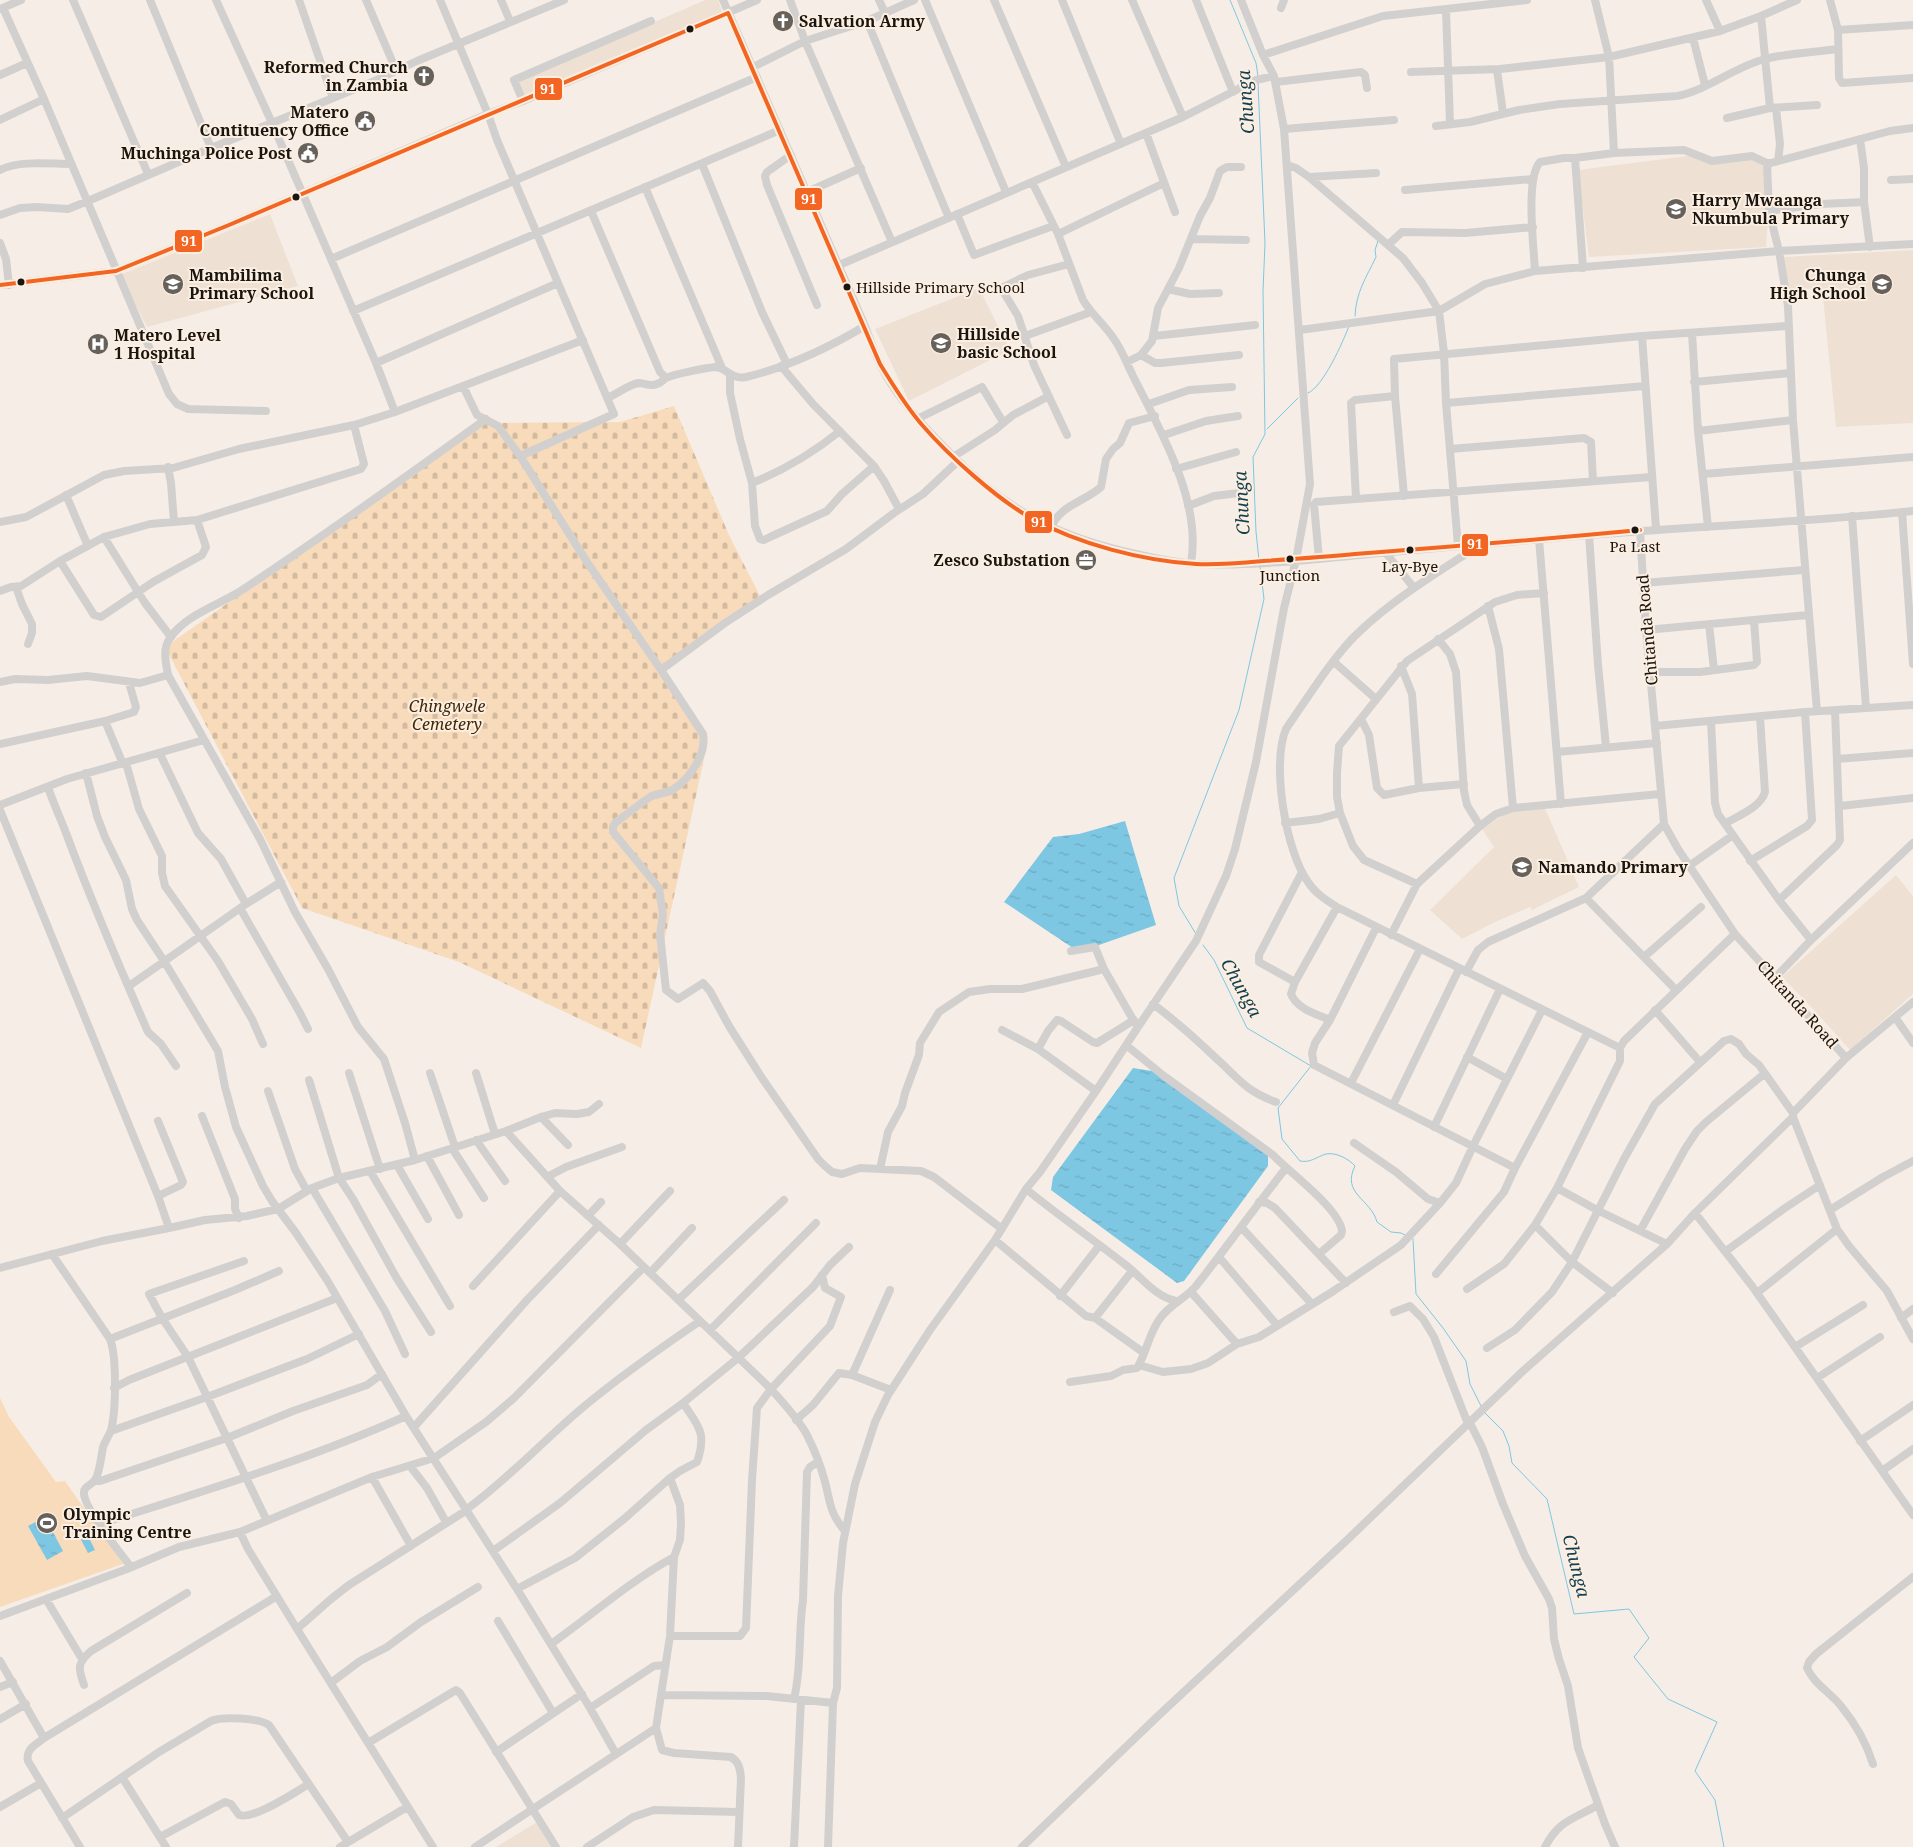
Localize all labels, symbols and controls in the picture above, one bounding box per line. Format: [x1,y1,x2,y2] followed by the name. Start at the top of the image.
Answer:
[771,9,795,33] church icon: Salvation Army
[799,10,925,32] place label: Salvation Army
[685,24,695,34] unlabelled marker
[264,56,408,96] place label: Reformed Church in Zambia
[412,64,436,88] church icon: Reformed Church in Zambia
[1231,69,1259,135] water label: Chunga
[534,77,563,101] line badge: 91
[540,79,556,98] text: 91
[199,101,349,141] place label: Matero Contituency Office
[353,109,377,133] public building icon: Matero Contituency Office
[296,141,320,165] public building icon: Muchinga Police Post
[121,142,293,164] place label: Muchinga Police Post
[794,187,823,211] line badge: 91
[801,189,817,208] text: 91
[1692,189,1850,229] place label: Harry Mwaanga Nkumbula Primary
[291,192,301,202] unlabelled marker
[1664,197,1688,221] school or university icon: Harry Mwaanga Nkumbula Primary
[174,229,203,253] line badge: 91
[181,231,197,250] text: 91
[189,264,314,304] place label: Mambilima Primary School
[1770,264,1866,304] place label: Chunga High School
[161,272,185,296] school or university icon: Mambilima Primary School
[1870,272,1894,296] school or university icon: Chunga High School
[16,277,26,287] unlabelled marker
[856,277,1025,297] place label: Hillside Primary School
[842,282,852,292] marker: Hillside Primary School
[957,323,1057,363] place label: Hillside basic School
[114,324,221,364] place label: Matero Level 1 Hospital
[929,331,953,355] school or university icon: Hillside basic School
[86,332,110,356] hospital icon: Matero Level 1 Hospital
[1227,470,1255,536] water label: Chunga
[1024,510,1053,534] line badge: 91
[1031,512,1047,531] text: 91
[1630,525,1640,535] marker: Pa Last
[1461,533,1489,557] line badge: 91
[1467,534,1483,553] text: 91
[1609,536,1661,556] place label: Pa Last
[1405,545,1415,555] marker: Lay-Bye
[1074,548,1098,572] office icon: Zesco Substation
[933,549,1070,571] place label: Zesco Substation
[1285,554,1295,564] marker: Junction
[1382,556,1438,576] place label: Lay-Bye
[1259,565,1320,585] place label: Junction
[1631,573,1663,687] street label: Chitanda Road
[409,695,485,735] park label: Chingwele Cemetery
[1510,855,1534,879] school or university icon: Namando Primary
[1538,856,1689,878] place label: Namando Primary
[1216,954,1268,1022] water label: Chunga
[1752,955,1844,1053] street label: Chitanda Road
[63,1503,191,1543] place label: Olympic Training Centre
[35,1511,59,1535] sports icon: Olympic Training Centre
[1558,1532,1597,1600] water label: Chunga

